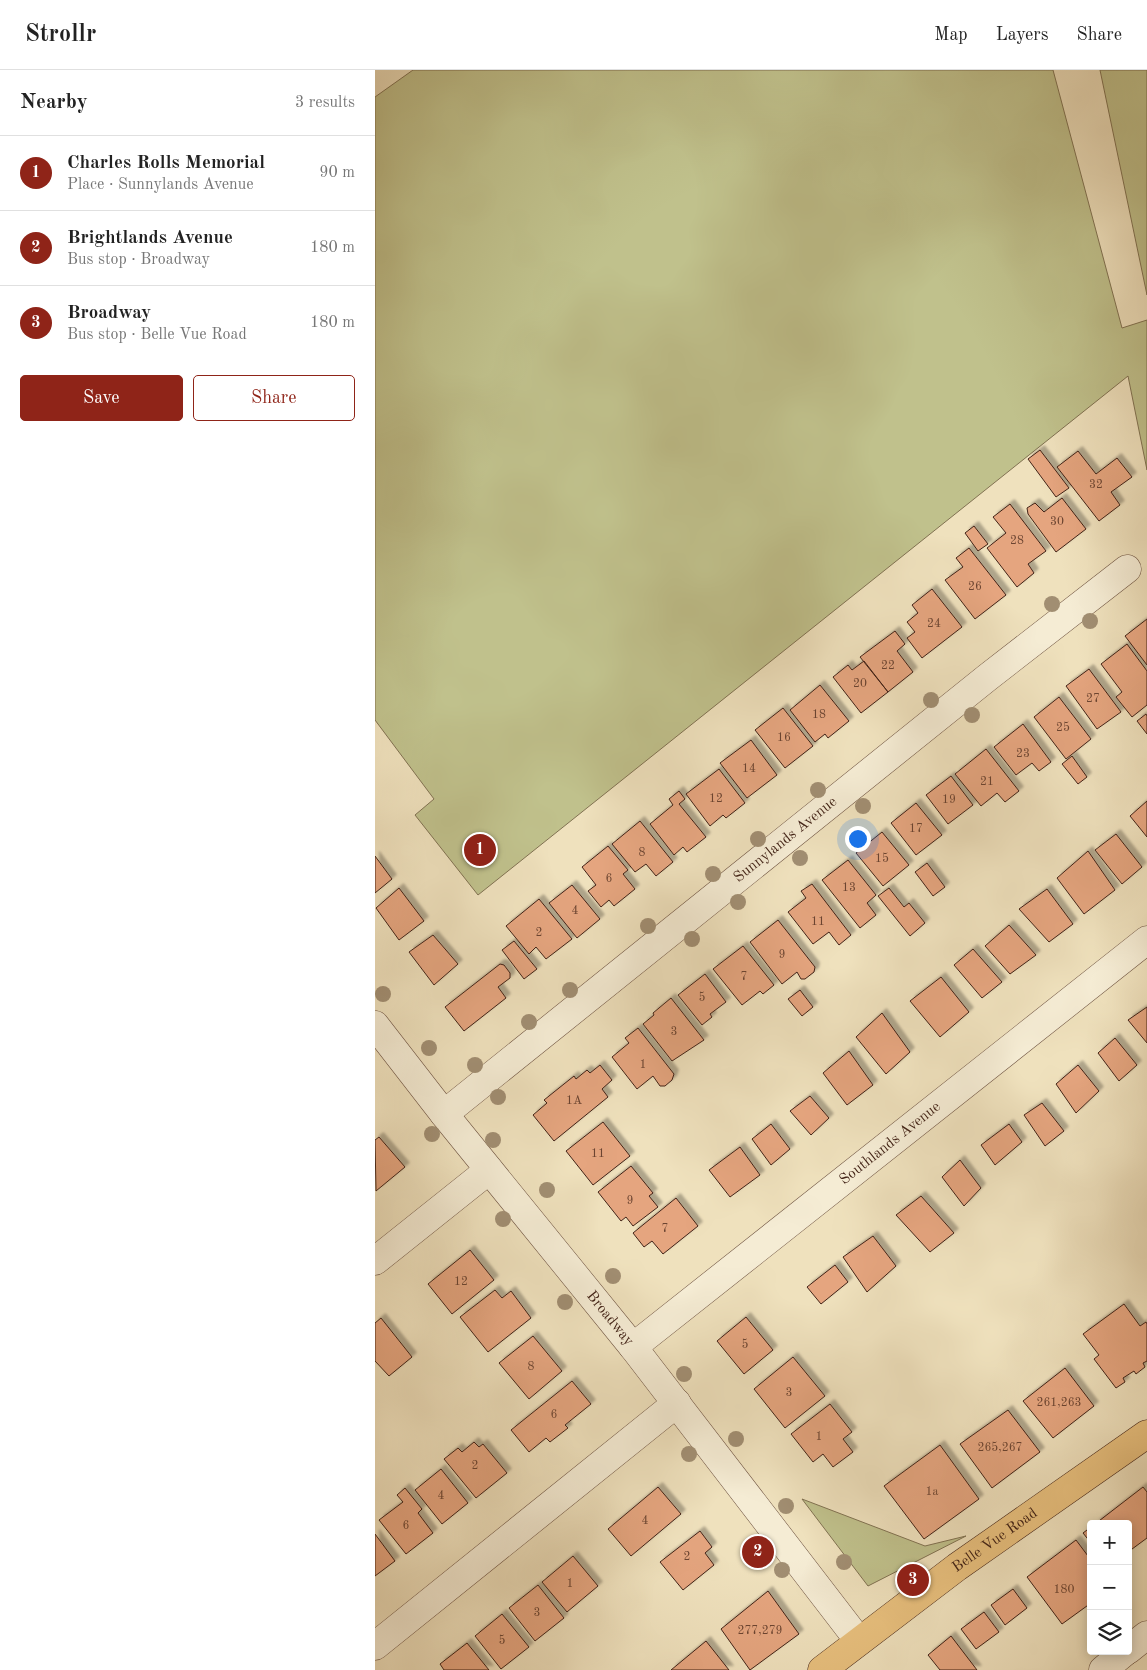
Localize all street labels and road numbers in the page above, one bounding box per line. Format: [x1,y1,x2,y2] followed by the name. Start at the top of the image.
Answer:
[731,794,840,885] street label: Sunnylands Avenue
[837,1099,944,1188] street label: Southlands Avenue
[583,1288,636,1349] street label: Broadway
[950,1506,1040,1575] street label: Belle Vue Road

